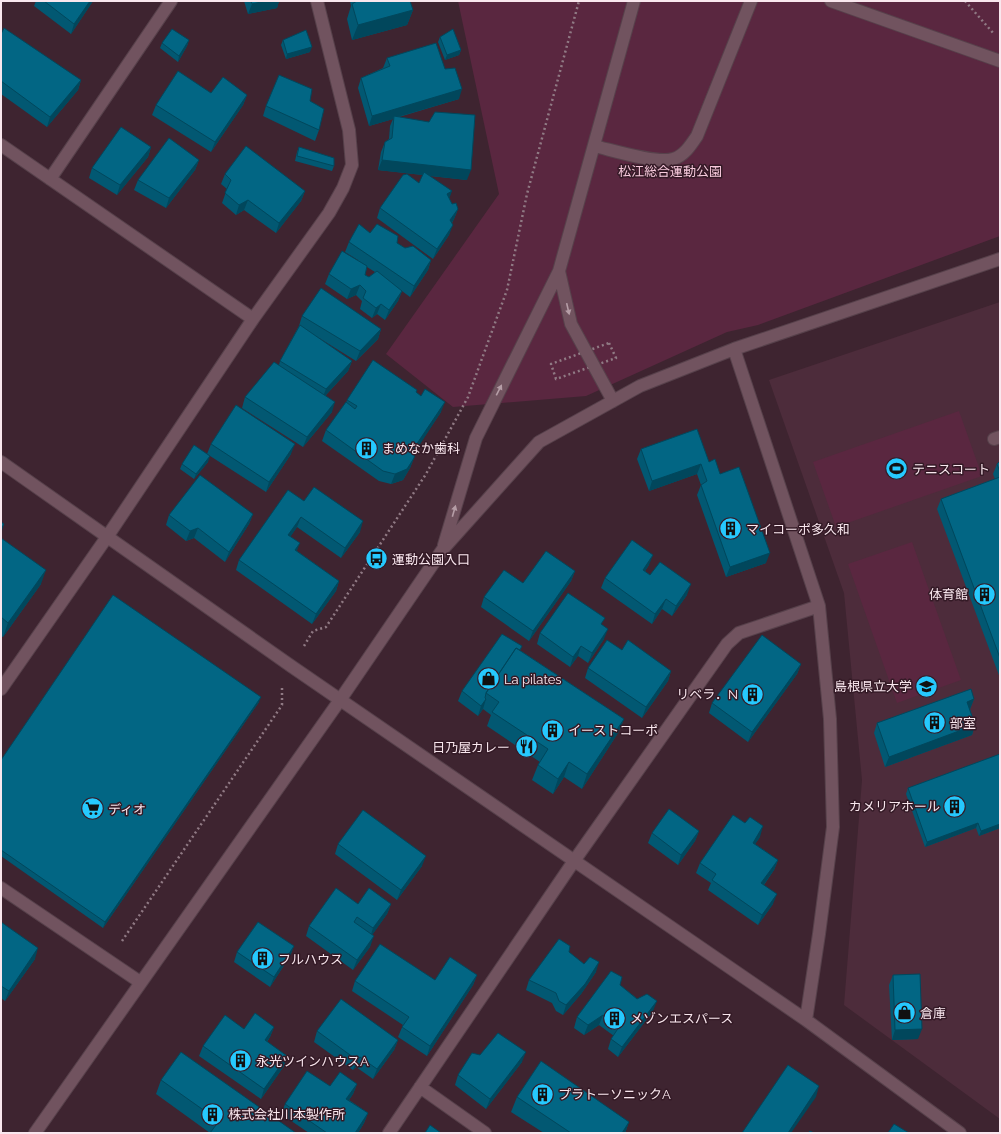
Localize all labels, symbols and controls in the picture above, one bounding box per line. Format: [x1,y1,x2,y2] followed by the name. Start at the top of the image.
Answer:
[618,164,722,179] park label: 松江総合運動公園
[565,303,571,315] one-way arrow
[496,384,503,396] one-way arrow
[354,435,380,461] building icon: まめなか歯科
[382,441,460,456] place label: まめなか歯科
[884,456,910,482] sports icon: テニスコート
[912,462,990,477] place label: テニスコート
[451,505,457,517] one-way arrow
[718,516,744,542] building icon: マイコーポ多久和
[746,522,850,537] place label: マイコーポ多久和
[363,546,389,572] bus stop icon: 運動公園入口
[392,552,470,567] place label: 運動公園入口
[971,581,997,607] building icon: 体育館
[929,587,968,602] place label: 体育館
[476,666,502,692] shop icon: La pilates
[504,672,562,687] place label: La pilates
[914,673,940,699] school or university icon: 島根県立大学
[834,679,912,694] place label: 島根県立大学
[740,681,766,707] building icon: リベラ．N
[676,687,738,702] place label: リベラ．N
[922,710,948,736] building icon: 部室
[950,716,976,731] place label: 部室
[540,717,566,743] building icon: イーストコーポ
[568,723,658,738] place label: イーストコーポ
[513,734,539,760] restaurant icon: 日乃屋カレー
[432,740,510,755] place label: 日乃屋カレー
[942,793,968,819] building icon: カメリアホール
[80,796,106,822] supermarket icon: ディオ
[849,799,940,814] place label: カメリアホール
[108,802,146,817] place label: ディオ
[249,946,275,972] building icon: フルハウス
[278,952,343,967] place label: フルハウス
[891,1000,917,1026] shop icon: 倉庫
[601,1005,627,1031] building icon: メゾンエスパース
[920,1006,946,1021] place label: 倉庫
[630,1011,733,1026] place label: メゾンエスパース
[228,1048,254,1074] building icon: 永光ツインハウスA
[256,1054,369,1069] place label: 永光ツインハウスA
[530,1081,556,1107] building icon: プラトーソニックA
[558,1087,671,1102] place label: プラトーソニックA
[200,1101,226,1127] building icon: 株式会社川本製作所
[228,1107,345,1122] place label: 株式会社川本製作所

